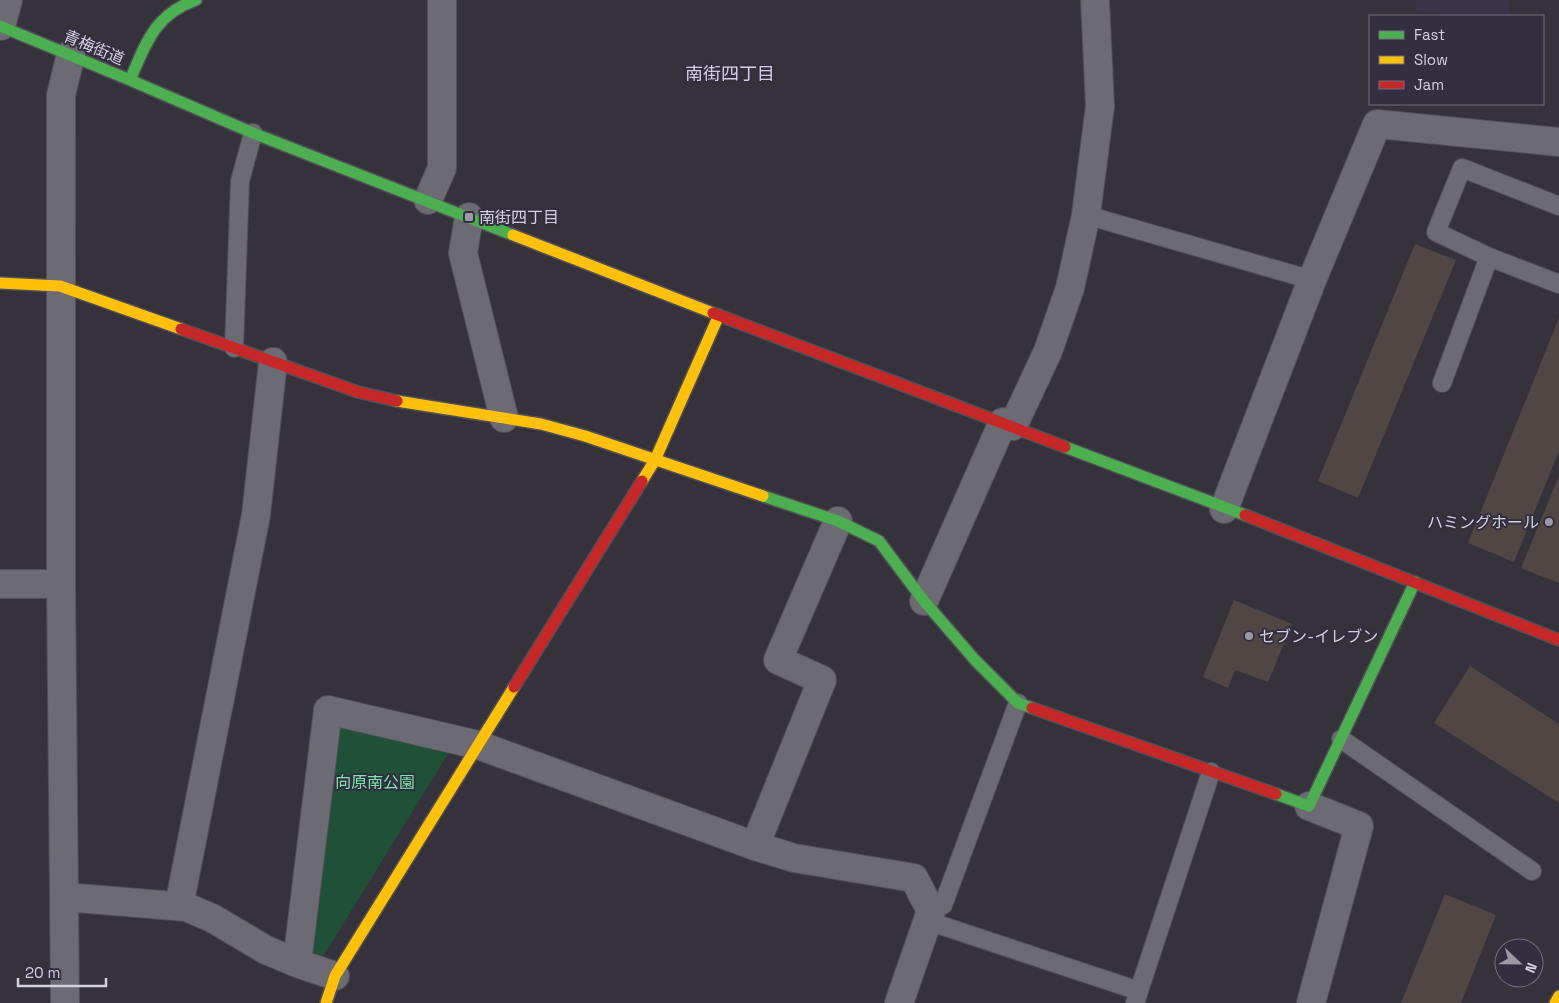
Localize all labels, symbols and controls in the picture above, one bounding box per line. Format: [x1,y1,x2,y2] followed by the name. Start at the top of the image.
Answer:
[1369,15,1544,105] legend
[60,25,127,70] street label: 青梅街道
[1414,25,1445,44] text: Fast
[1414,50,1448,69] text: Slow
[685,62,775,85] district label: 南街四丁目
[1414,75,1444,94] text: Jam
[479,207,559,228] place label: 南街四丁目
[463,211,475,223] marker: 南街四丁目
[1427,512,1539,533] place label: ハミングホール
[1543,516,1555,528] marker: ハミングホール
[1259,626,1378,647] place label: セブン-イレブン
[1243,630,1255,642] marker: セブン-イレブン
[335,772,415,793] park label: 向原南公園
[1494,938,1544,988] north arrow
[18,956,105,988] scale bar
[1521,960,1541,976] text: N
[25,963,60,982] text: 20 m

